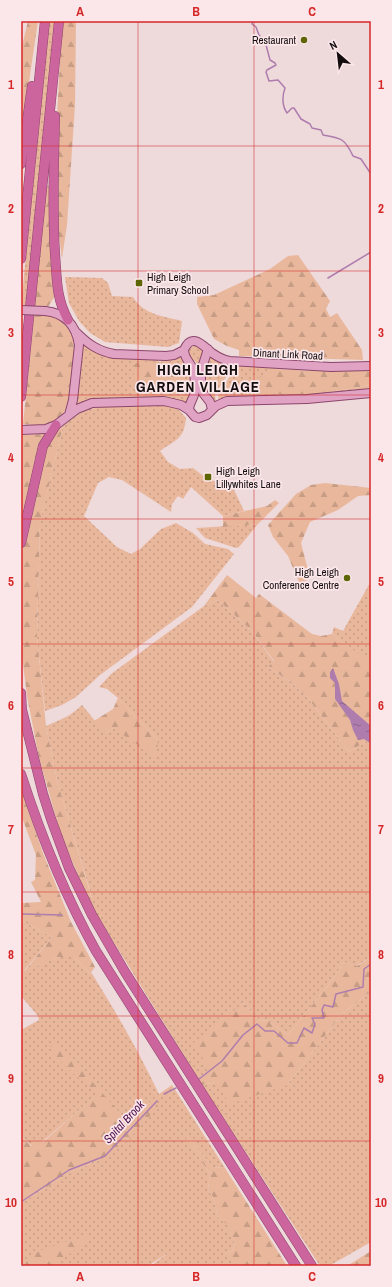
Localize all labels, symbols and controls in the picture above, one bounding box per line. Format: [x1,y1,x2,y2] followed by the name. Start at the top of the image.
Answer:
[76,3,84,20] text: A
[192,3,200,20] text: B
[308,3,316,20] text: C
[252,33,296,47] place label: Restaurant
[318,34,358,74] north arrow
[299,35,309,45] marker: Restaurant
[327,37,339,53] text: N
[8,76,14,93] text: 1
[378,76,384,93] text: 1
[8,200,14,217] text: 2
[378,200,384,217] text: 2
[147,270,209,297] place label: High Leigh Primary School
[134,278,144,288] marker: High Leigh Primary School
[8,324,14,341] text: 3
[378,324,384,341] text: 3
[253,345,323,363] street label: Dinant Link Road
[136,359,260,397] district label: HIGH LEIGH GARDEN VILLAGE
[8,449,14,466] text: 4
[378,449,384,466] text: 4
[216,464,281,491] place label: High Leigh Lillywhites Lane
[203,472,213,482] marker: High Leigh Lillywhites Lane
[263,565,339,592] place label: High Leigh Conference Centre
[8,573,14,590] text: 5
[342,573,352,583] marker: High Leigh Conference Centre
[378,573,384,590] text: 5
[8,697,14,714] text: 6
[378,697,384,714] text: 6
[8,821,14,838] text: 7
[378,821,384,838] text: 7
[8,946,14,963] text: 8
[378,946,384,963] text: 8
[8,1070,14,1087] text: 9
[378,1070,384,1087] text: 9
[100,1096,149,1147] water label: Spital Brook
[5,1194,17,1211] text: 10
[375,1194,387,1211] text: 10
[76,1268,84,1285] text: A
[192,1268,200,1285] text: B
[308,1268,316,1285] text: C

